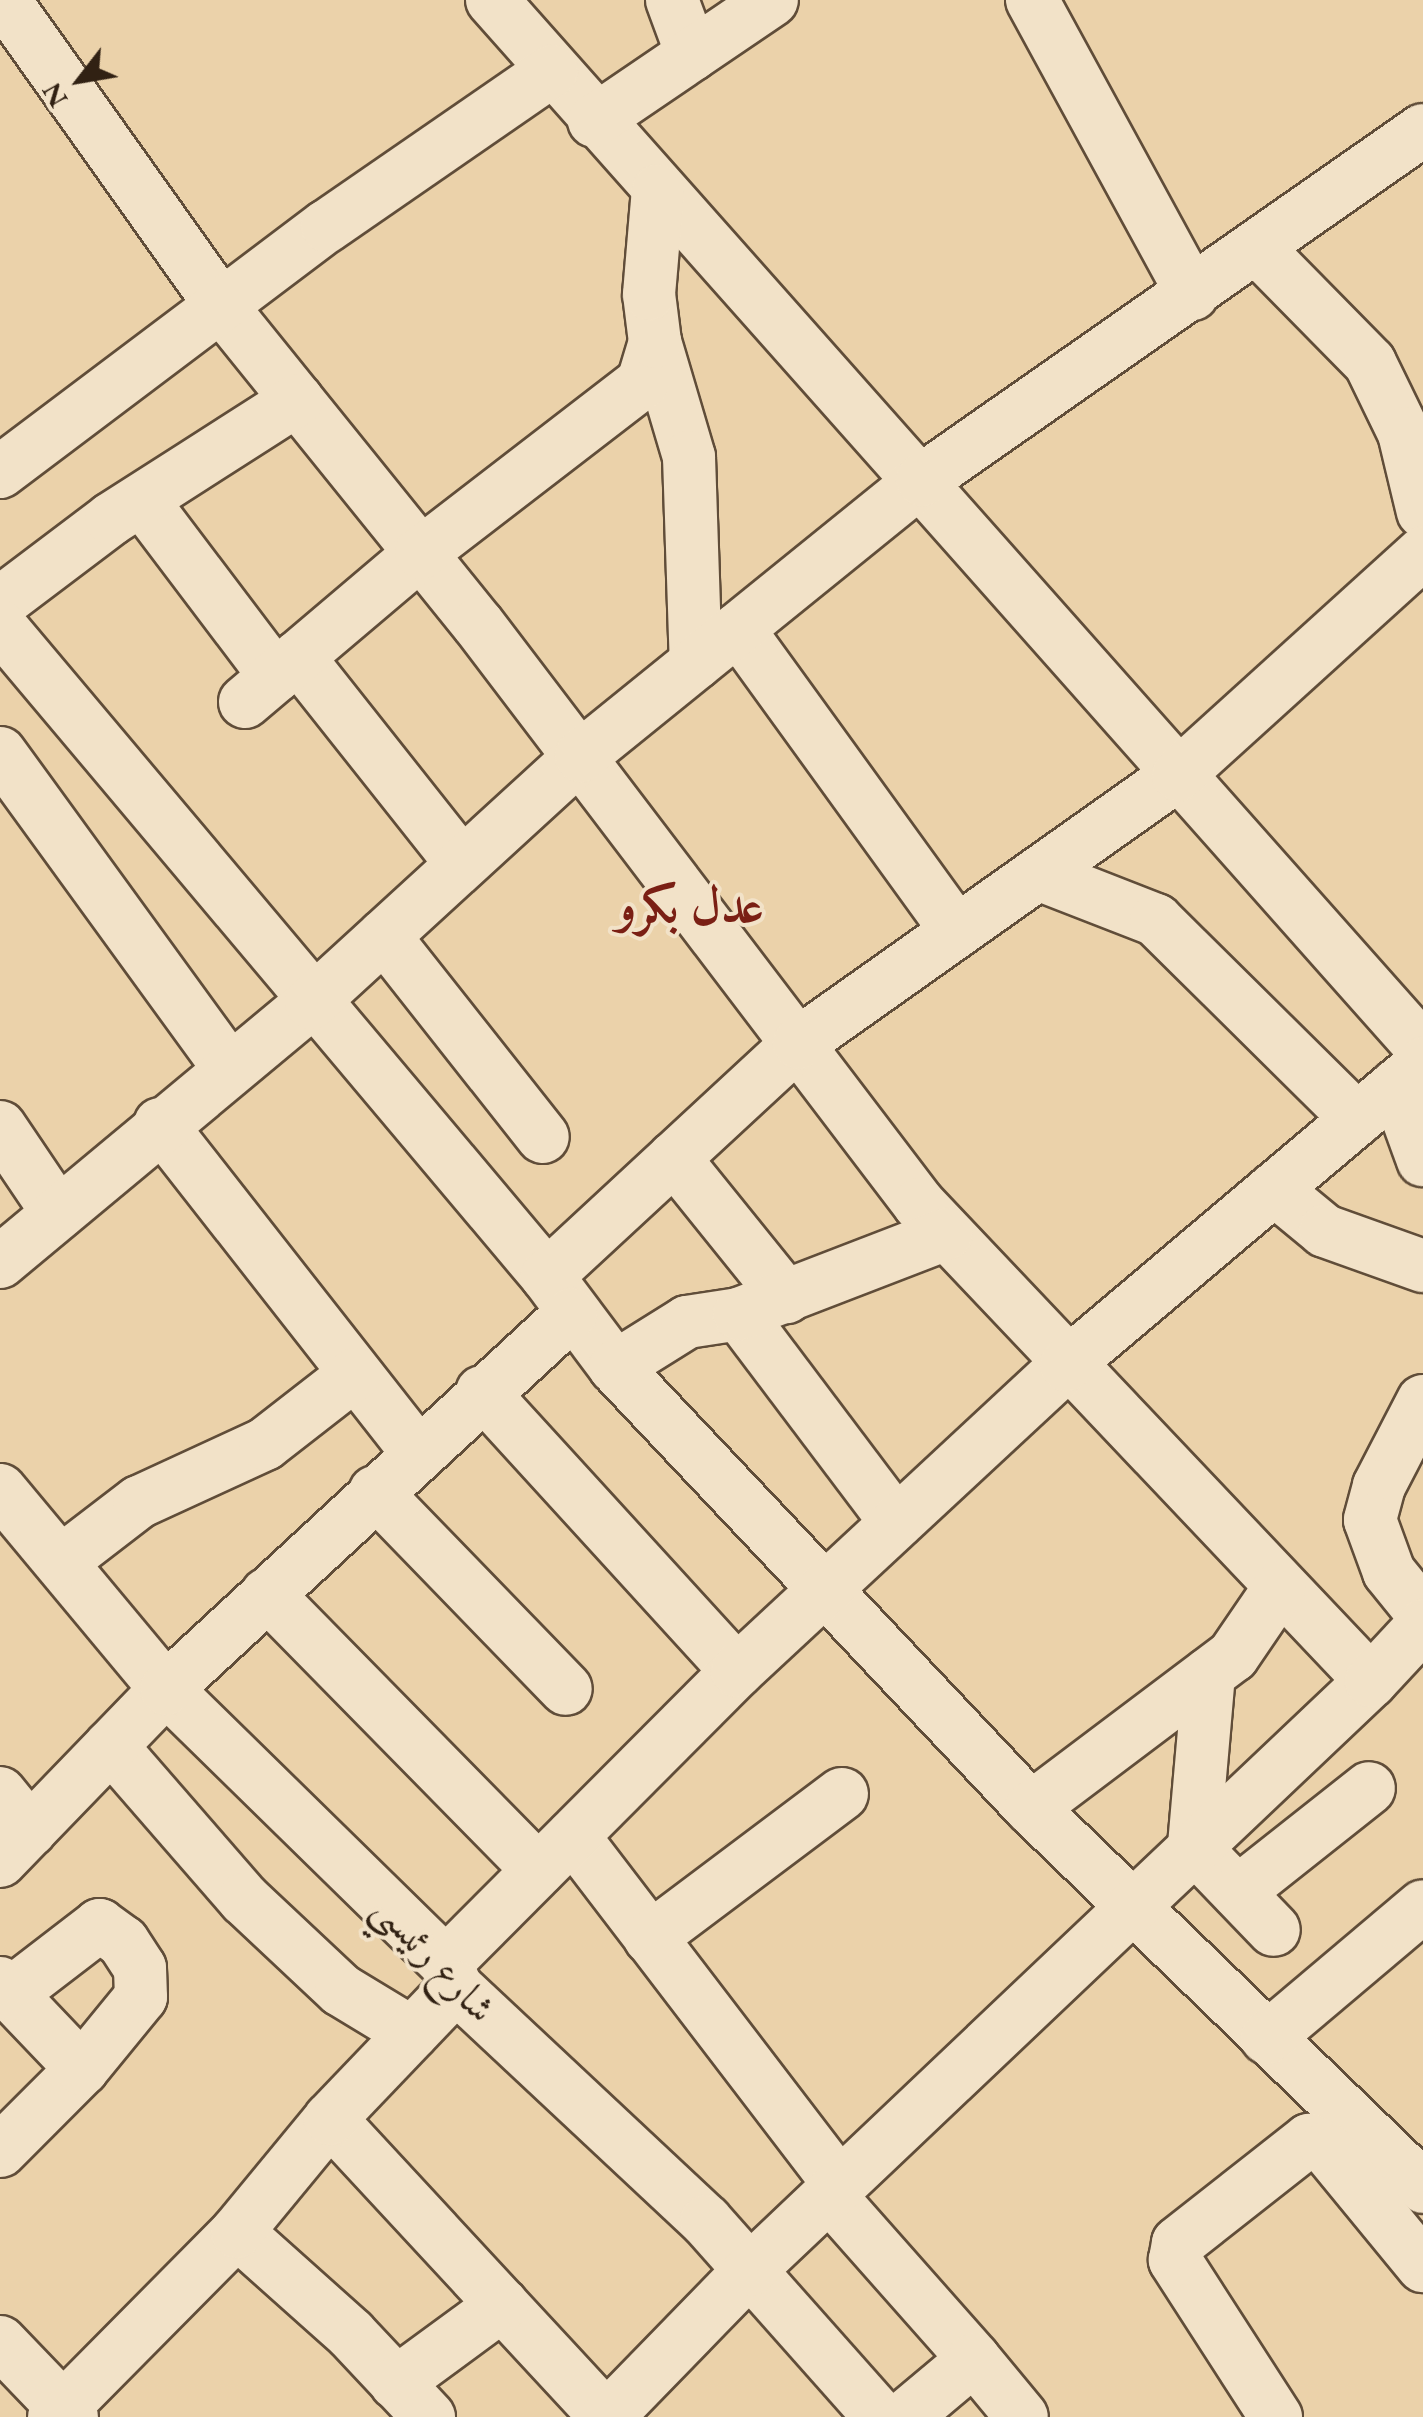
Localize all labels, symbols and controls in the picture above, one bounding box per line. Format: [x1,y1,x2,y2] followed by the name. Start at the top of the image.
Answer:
[30,30,130,130] north arrow
[33,76,76,114] text: N
[616,875,764,935] district label: عدل بكرو
[364,1884,506,2032] street label: شارع رئيسي

